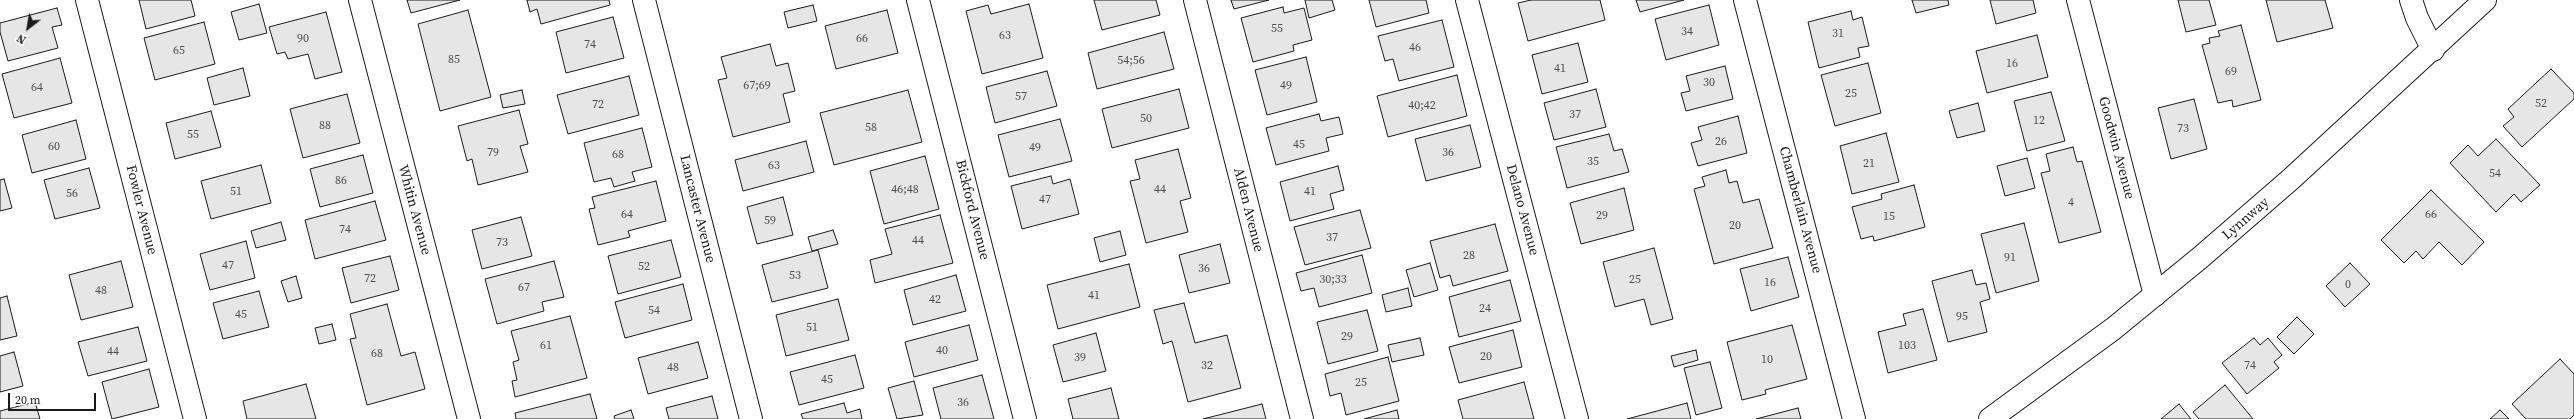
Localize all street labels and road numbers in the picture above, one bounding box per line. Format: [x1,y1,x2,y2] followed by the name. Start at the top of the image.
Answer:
[2094,95,2138,201] street label: Goodwin Avenue
[1775,145,1825,275] street label: Chamberlain Avenue
[675,153,719,265] street label: Lancaster Avenue
[951,158,993,262] street label: Bickford Avenue
[122,163,160,257] street label: Fowler Avenue
[394,163,434,257] street label: Whitin Avenue
[1502,163,1542,257] street label: Delano Avenue
[1229,166,1267,254] street label: Alden Avenue
[2219,194,2273,244] street label: Lynnway

